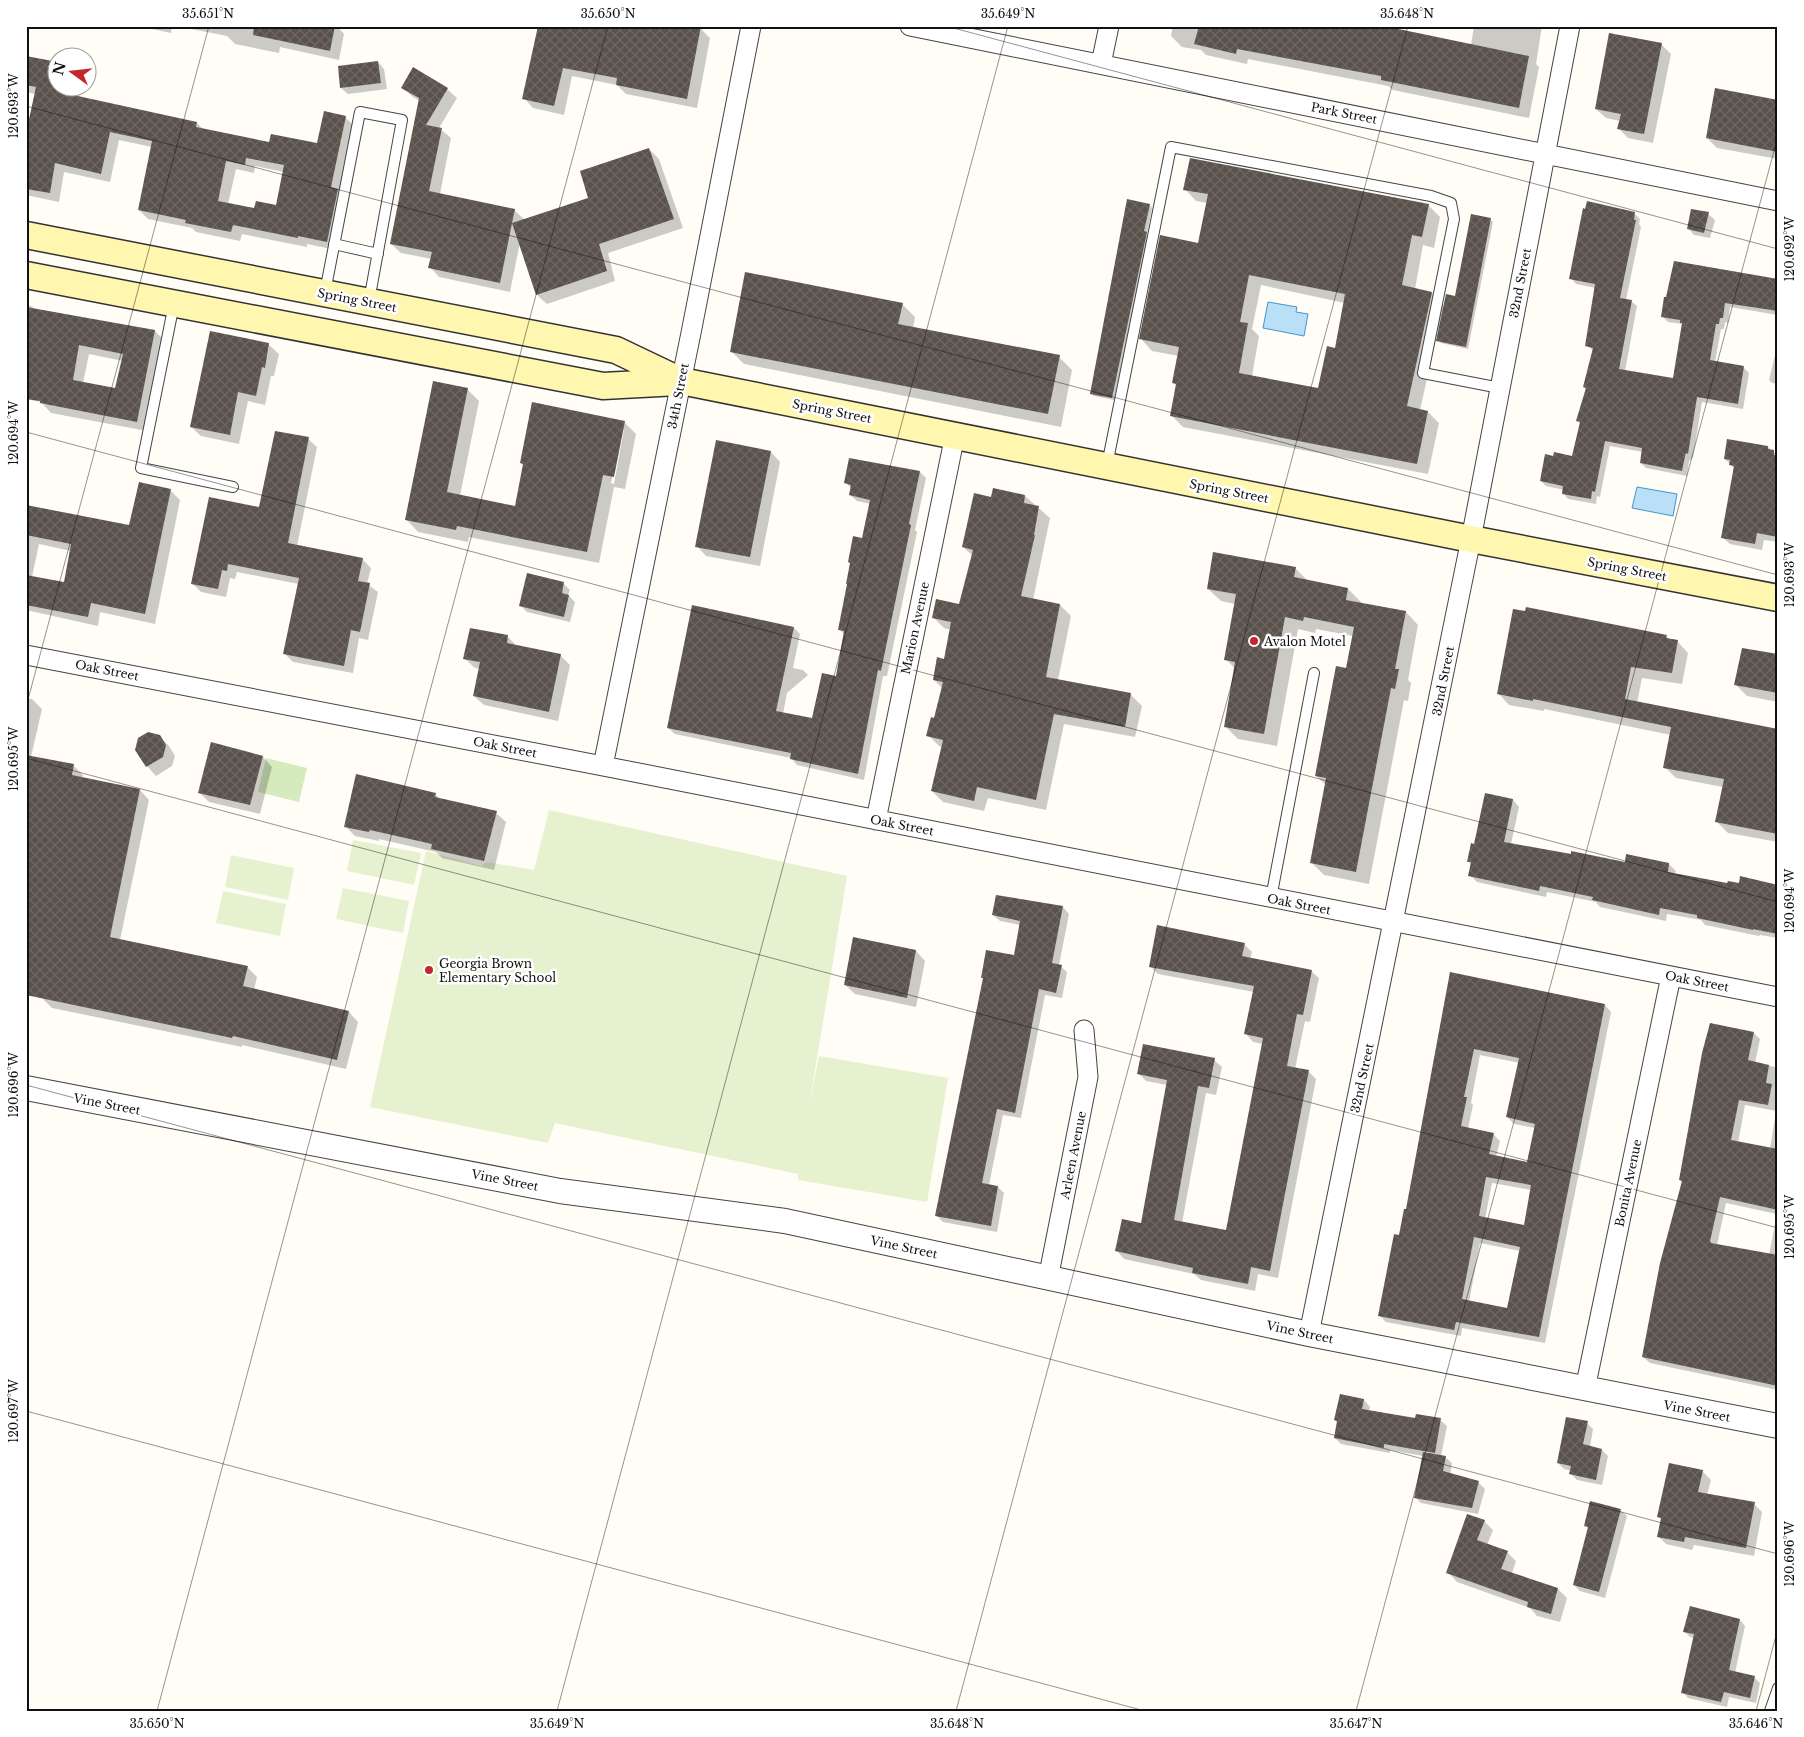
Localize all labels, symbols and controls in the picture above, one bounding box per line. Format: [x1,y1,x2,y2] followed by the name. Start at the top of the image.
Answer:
[182,6,234,21] text: 35.651°N
[580,6,636,21] text: 35.650°N
[981,6,1035,21] text: 35.649°N
[1380,6,1434,21] text: 35.648°N
[48,48,98,98] north arrow
[49,60,70,77] text: N
[6,73,21,139] text: 120.693°W
[1310,99,1379,127] street label: Park Street
[1782,216,1797,282] text: 120.692°W
[1506,246,1534,319] street label: 32nd Street
[316,285,398,315] street label: Spring Street
[664,361,692,430] street label: 34th Street
[791,396,873,426] street label: Spring Street
[6,400,21,465] text: 120.694°W
[1188,476,1270,506] street label: Spring Street
[1782,542,1797,608] text: 120.693°W
[1586,554,1668,584] street label: Spring Street
[898,580,932,676] street label: Marion Avenue
[1263,634,1346,649] place label: Avalon Motel
[1248,635,1260,647] marker: Avalon Motel
[1429,644,1457,717] street label: 32nd Street
[74,656,141,684] street label: Oak Street
[6,726,21,791] text: 120.695°W
[472,733,539,761] street label: Oak Street
[869,811,936,839] street label: Oak Street
[1782,868,1797,933] text: 120.694°W
[1266,890,1333,918] street label: Oak Street
[439,956,556,985] place label: Georgia Brown Elementary School
[423,964,435,976] marker: Georgia Brown Elementary School
[1664,967,1731,995] street label: Oak Street
[1347,1041,1377,1114] street label: 32nd Street
[6,1051,21,1118] text: 120.696°W
[71,1090,142,1118] street label: Vine Street
[1057,1109,1089,1201] street label: Arleen Avenue
[1611,1138,1645,1228] street label: Bonita Avenue
[469,1166,540,1194] street label: Vine Street
[1782,1194,1797,1259] text: 120.695°W
[868,1232,939,1262] street label: Vine Street
[1264,1317,1335,1347] street label: Vine Street
[6,1378,21,1443] text: 120.697°W
[1661,1397,1732,1425] street label: Vine Street
[1782,1520,1797,1587] text: 120.696°W
[129,1716,185,1731] text: 35.650°N
[530,1716,584,1731] text: 35.649°N
[930,1716,984,1731] text: 35.648°N
[1330,1716,1383,1731] text: 35.647°N
[1729,1716,1783,1731] text: 35.646°N

